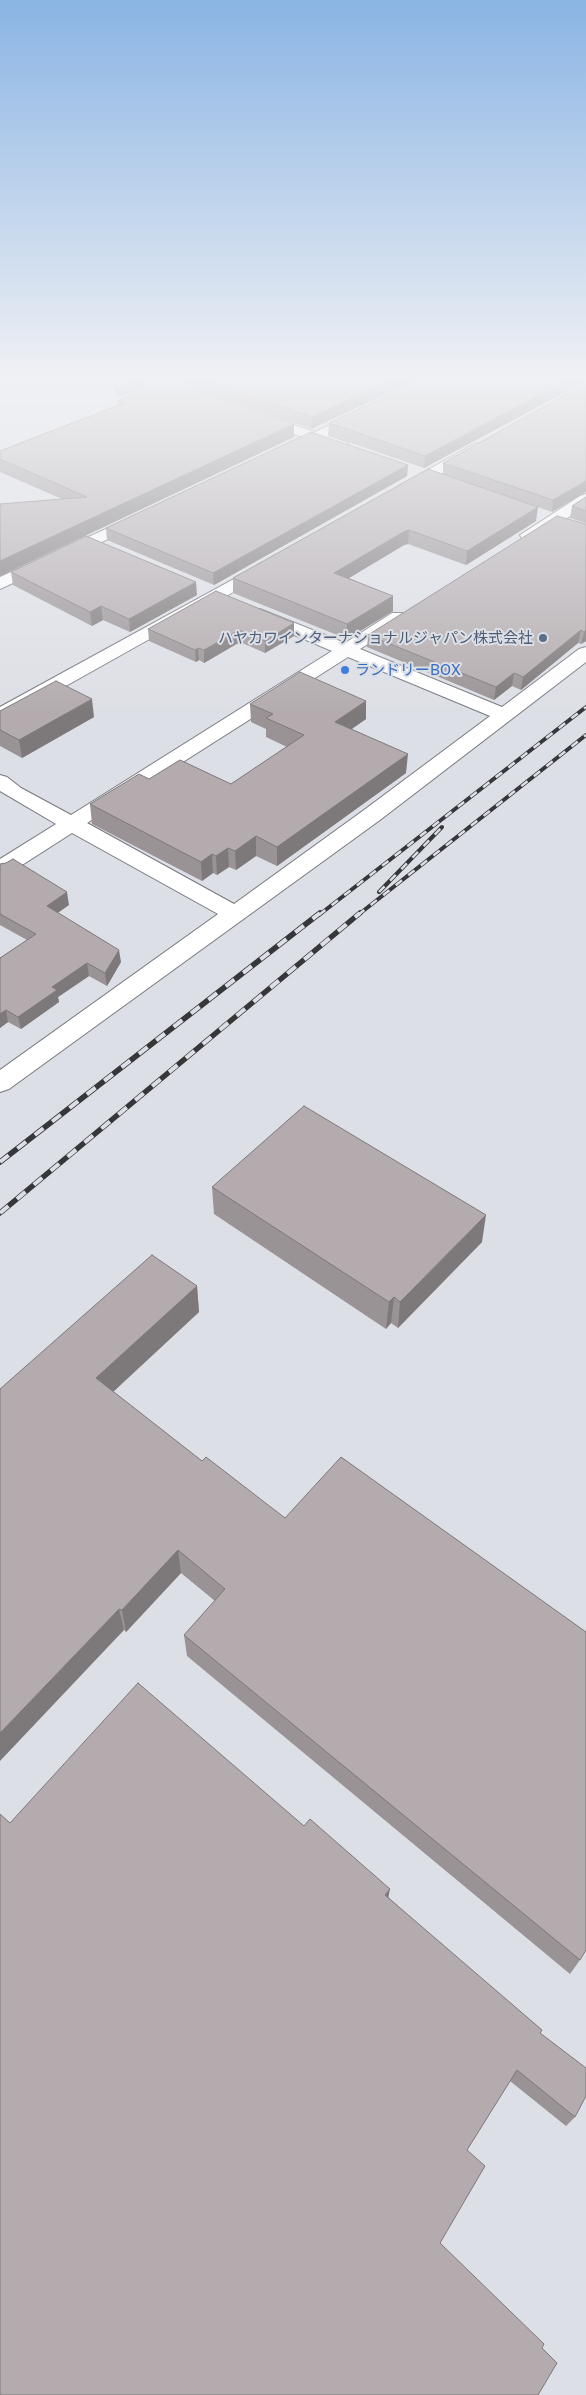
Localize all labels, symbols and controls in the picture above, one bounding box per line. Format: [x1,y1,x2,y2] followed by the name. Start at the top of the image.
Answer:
[218,629,533,647] place label: ハヤカワインターナショナルジャパン株式会社
[537,632,549,644] marker: ハヤカワインターナショナルジャパン株式会社
[355,661,461,679] place label: ランドリーBOX
[339,664,351,676] marker: ランドリーBOX

